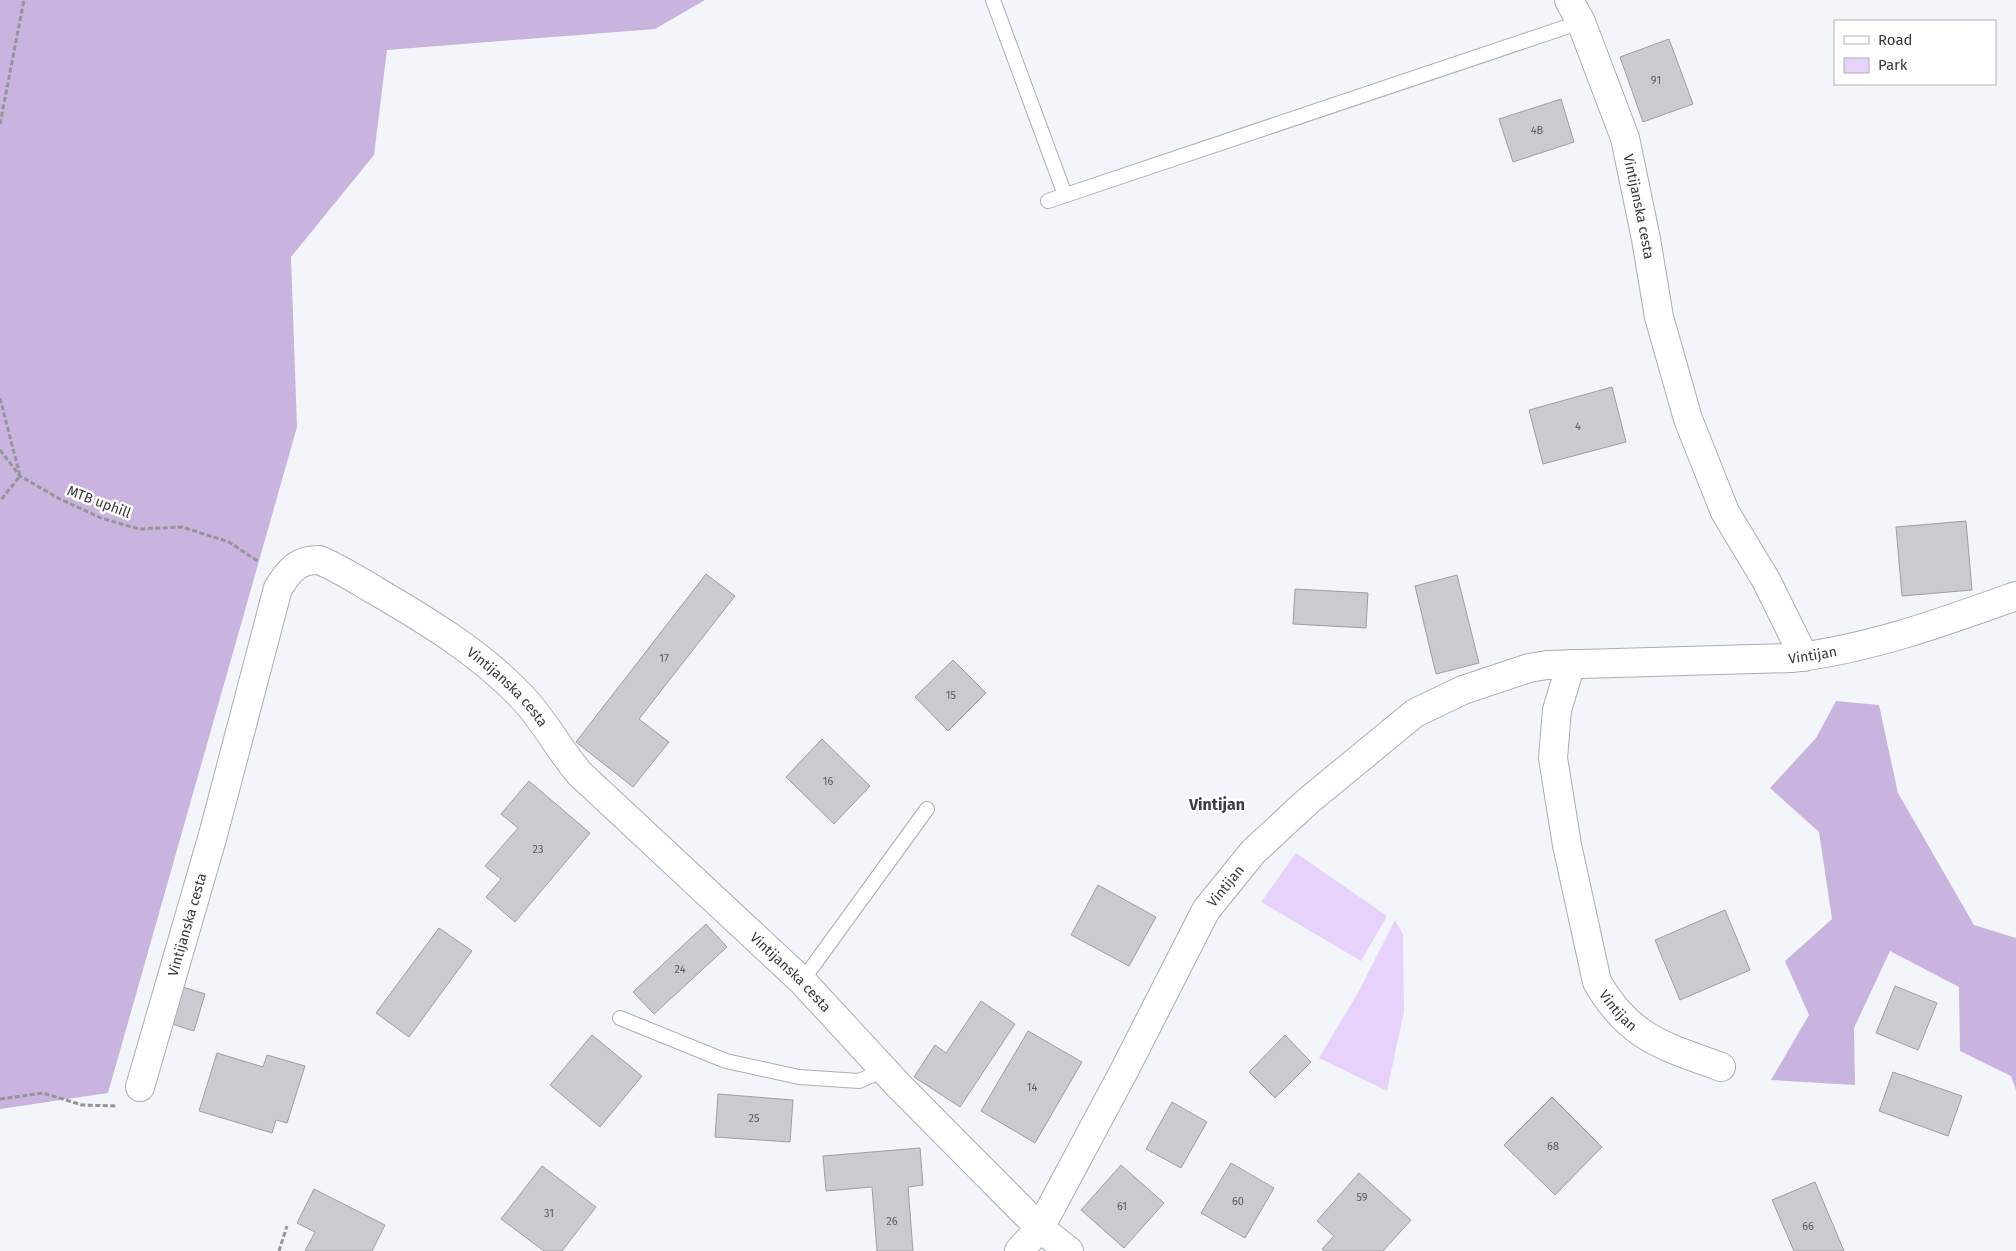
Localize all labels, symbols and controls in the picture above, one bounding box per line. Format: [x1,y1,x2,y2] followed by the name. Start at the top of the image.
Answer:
[1834,20,1996,85] legend
[1878,31,1913,49] text: Road
[1878,56,1908,74] text: Park
[1651,74,1661,87] house number: 91
[1531,124,1544,137] house number: 4B
[1620,152,1658,260] street label: Vintijanska cesta
[1575,420,1581,433] house number: 4
[65,482,133,522] street label: MTB uphill
[1787,643,1838,667] street label: Vintijan
[464,644,551,730] street label: Vintijanska cesta
[659,652,669,665] house number: 17
[946,689,957,702] house number: 15
[823,775,833,788] house number: 16
[1188,795,1245,814] district label: Vintijan
[533,843,543,856] house number: 23
[1204,862,1248,910] street label: Vintijan
[164,871,210,978] street label: Vintijanska cesta
[747,929,835,1015] street label: Vintijanska cesta
[675,963,686,976] house number: 24
[1596,987,1640,1034] street label: Vintijan
[1027,1081,1037,1094] house number: 14
[749,1112,760,1125] house number: 25
[1547,1140,1559,1153] house number: 68
[1356,1191,1368,1204] house number: 59
[1232,1195,1244,1208] house number: 60
[1117,1200,1127,1213] house number: 61
[544,1207,554,1220] house number: 31
[886,1215,898,1228] house number: 26
[1802,1220,1814,1233] house number: 66

